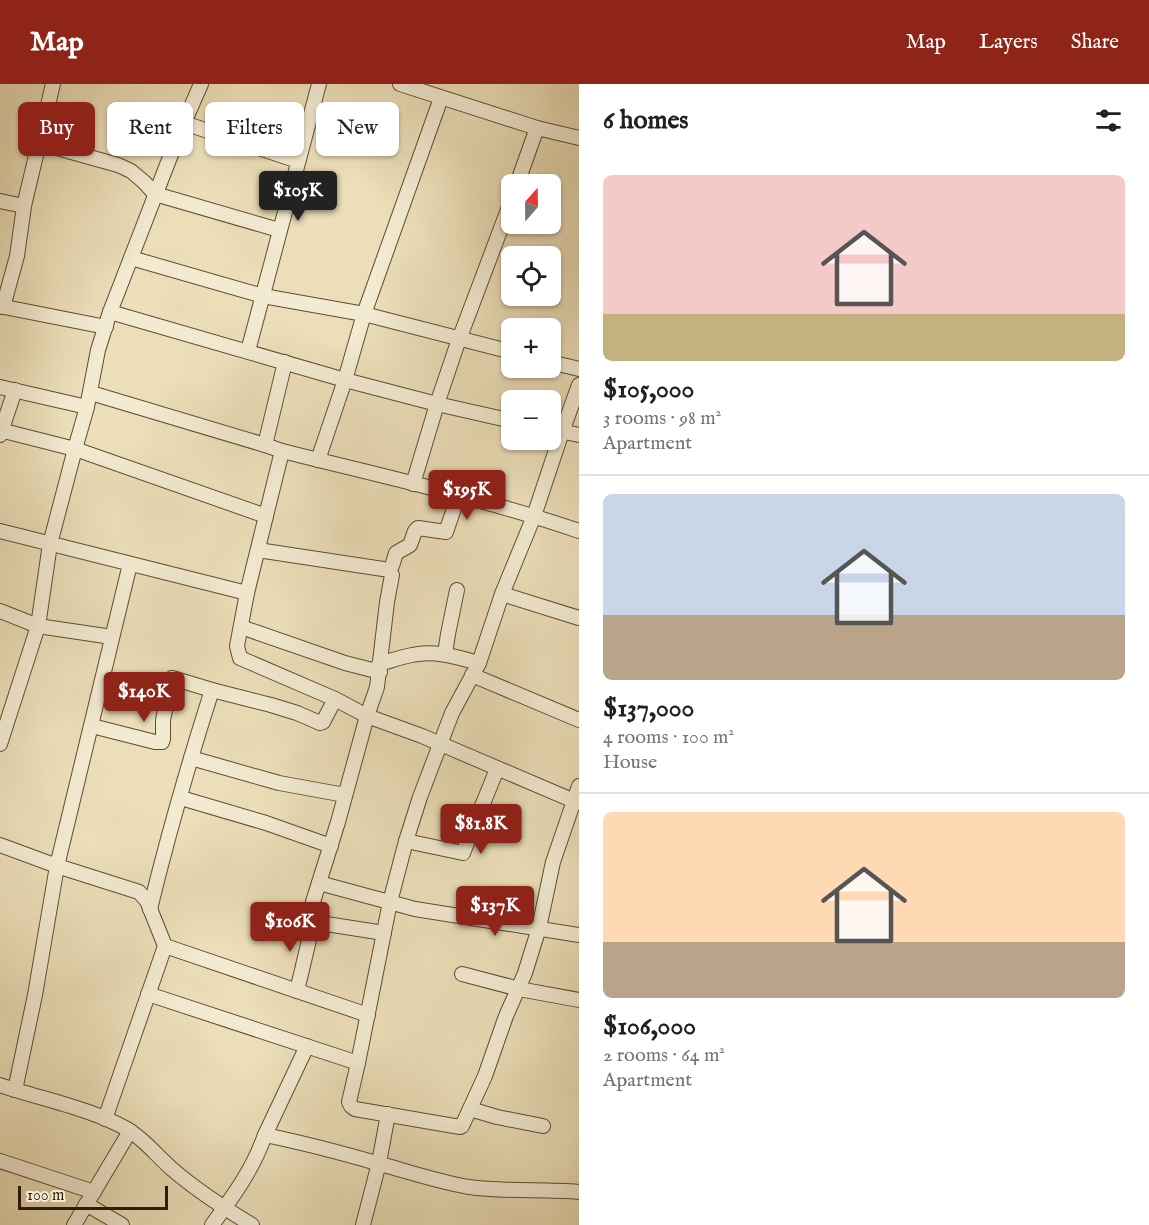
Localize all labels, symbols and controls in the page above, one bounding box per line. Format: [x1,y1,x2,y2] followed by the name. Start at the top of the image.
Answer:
[30,25,84,60] text: Map
[906,29,946,56] text: Map
[979,29,1038,56] text: Layers
[1071,29,1119,56] text: Share
[18,102,95,156] chip: Buy
[107,102,193,156] chip: Rent
[205,102,304,156] chip: Filters
[316,102,399,156] chip: New
[603,104,688,137] text: 6 homes
[1092,104,1125,137] icon: filters
[256,171,340,222] pin: $105K
[501,174,561,234] north arrow
[501,174,561,450] map controls
[273,178,323,203] text: $105K
[810,214,918,322] icon: home
[501,246,561,306] button: locate
[501,318,561,378] button: +
[603,373,694,406] text: $105,000
[501,390,561,450] button: −
[603,406,721,431] text: 3 rooms · 98 m²
[603,431,692,456] text: Apartment
[425,470,509,521] pin: $195K
[443,477,491,502] text: $195K
[810,533,918,641] icon: home
[102,672,186,723] pin: $140K
[118,679,170,704] text: $140K
[603,692,694,725] text: $137,000
[603,725,734,750] text: 4 rooms · 100 m²
[603,750,657,775] text: House
[432,804,530,855] pin: $81.8K
[455,811,507,836] text: $81.8K
[810,851,918,959] icon: home
[453,886,537,937] pin: $137K
[470,893,520,918] text: $137K
[248,902,332,953] pin: $106K
[264,909,316,934] text: $106K
[603,1010,696,1043] text: $106,000
[603,1043,725,1068] text: 2 rooms · 64 m²
[603,1068,692,1093] text: Apartment
[18,1183,168,1210] scale bar
[27,1186,64,1206] text: 100 m

